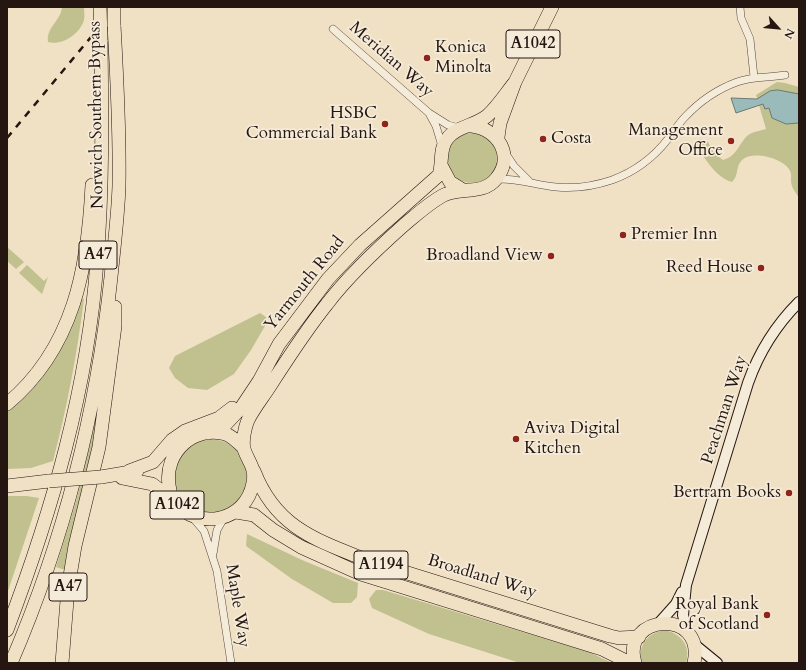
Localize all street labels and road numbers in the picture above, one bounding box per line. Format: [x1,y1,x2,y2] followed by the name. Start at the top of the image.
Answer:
[345,18,437,102] street label: Meridian Way
[85,21,109,209] street label: Norwich Southern Bypass
[506,30,560,58] road number: A1042
[261,233,349,335] street label: Yarmouth Road
[79,241,117,269] road number: A47
[698,353,752,467] street label: Peachman Way
[150,491,204,519] road number: A1042
[354,551,408,579] road number: A1194
[425,551,539,603] street label: Broadland Way
[220,563,254,649] street label: Maple Way
[49,573,87,601] road number: A47

